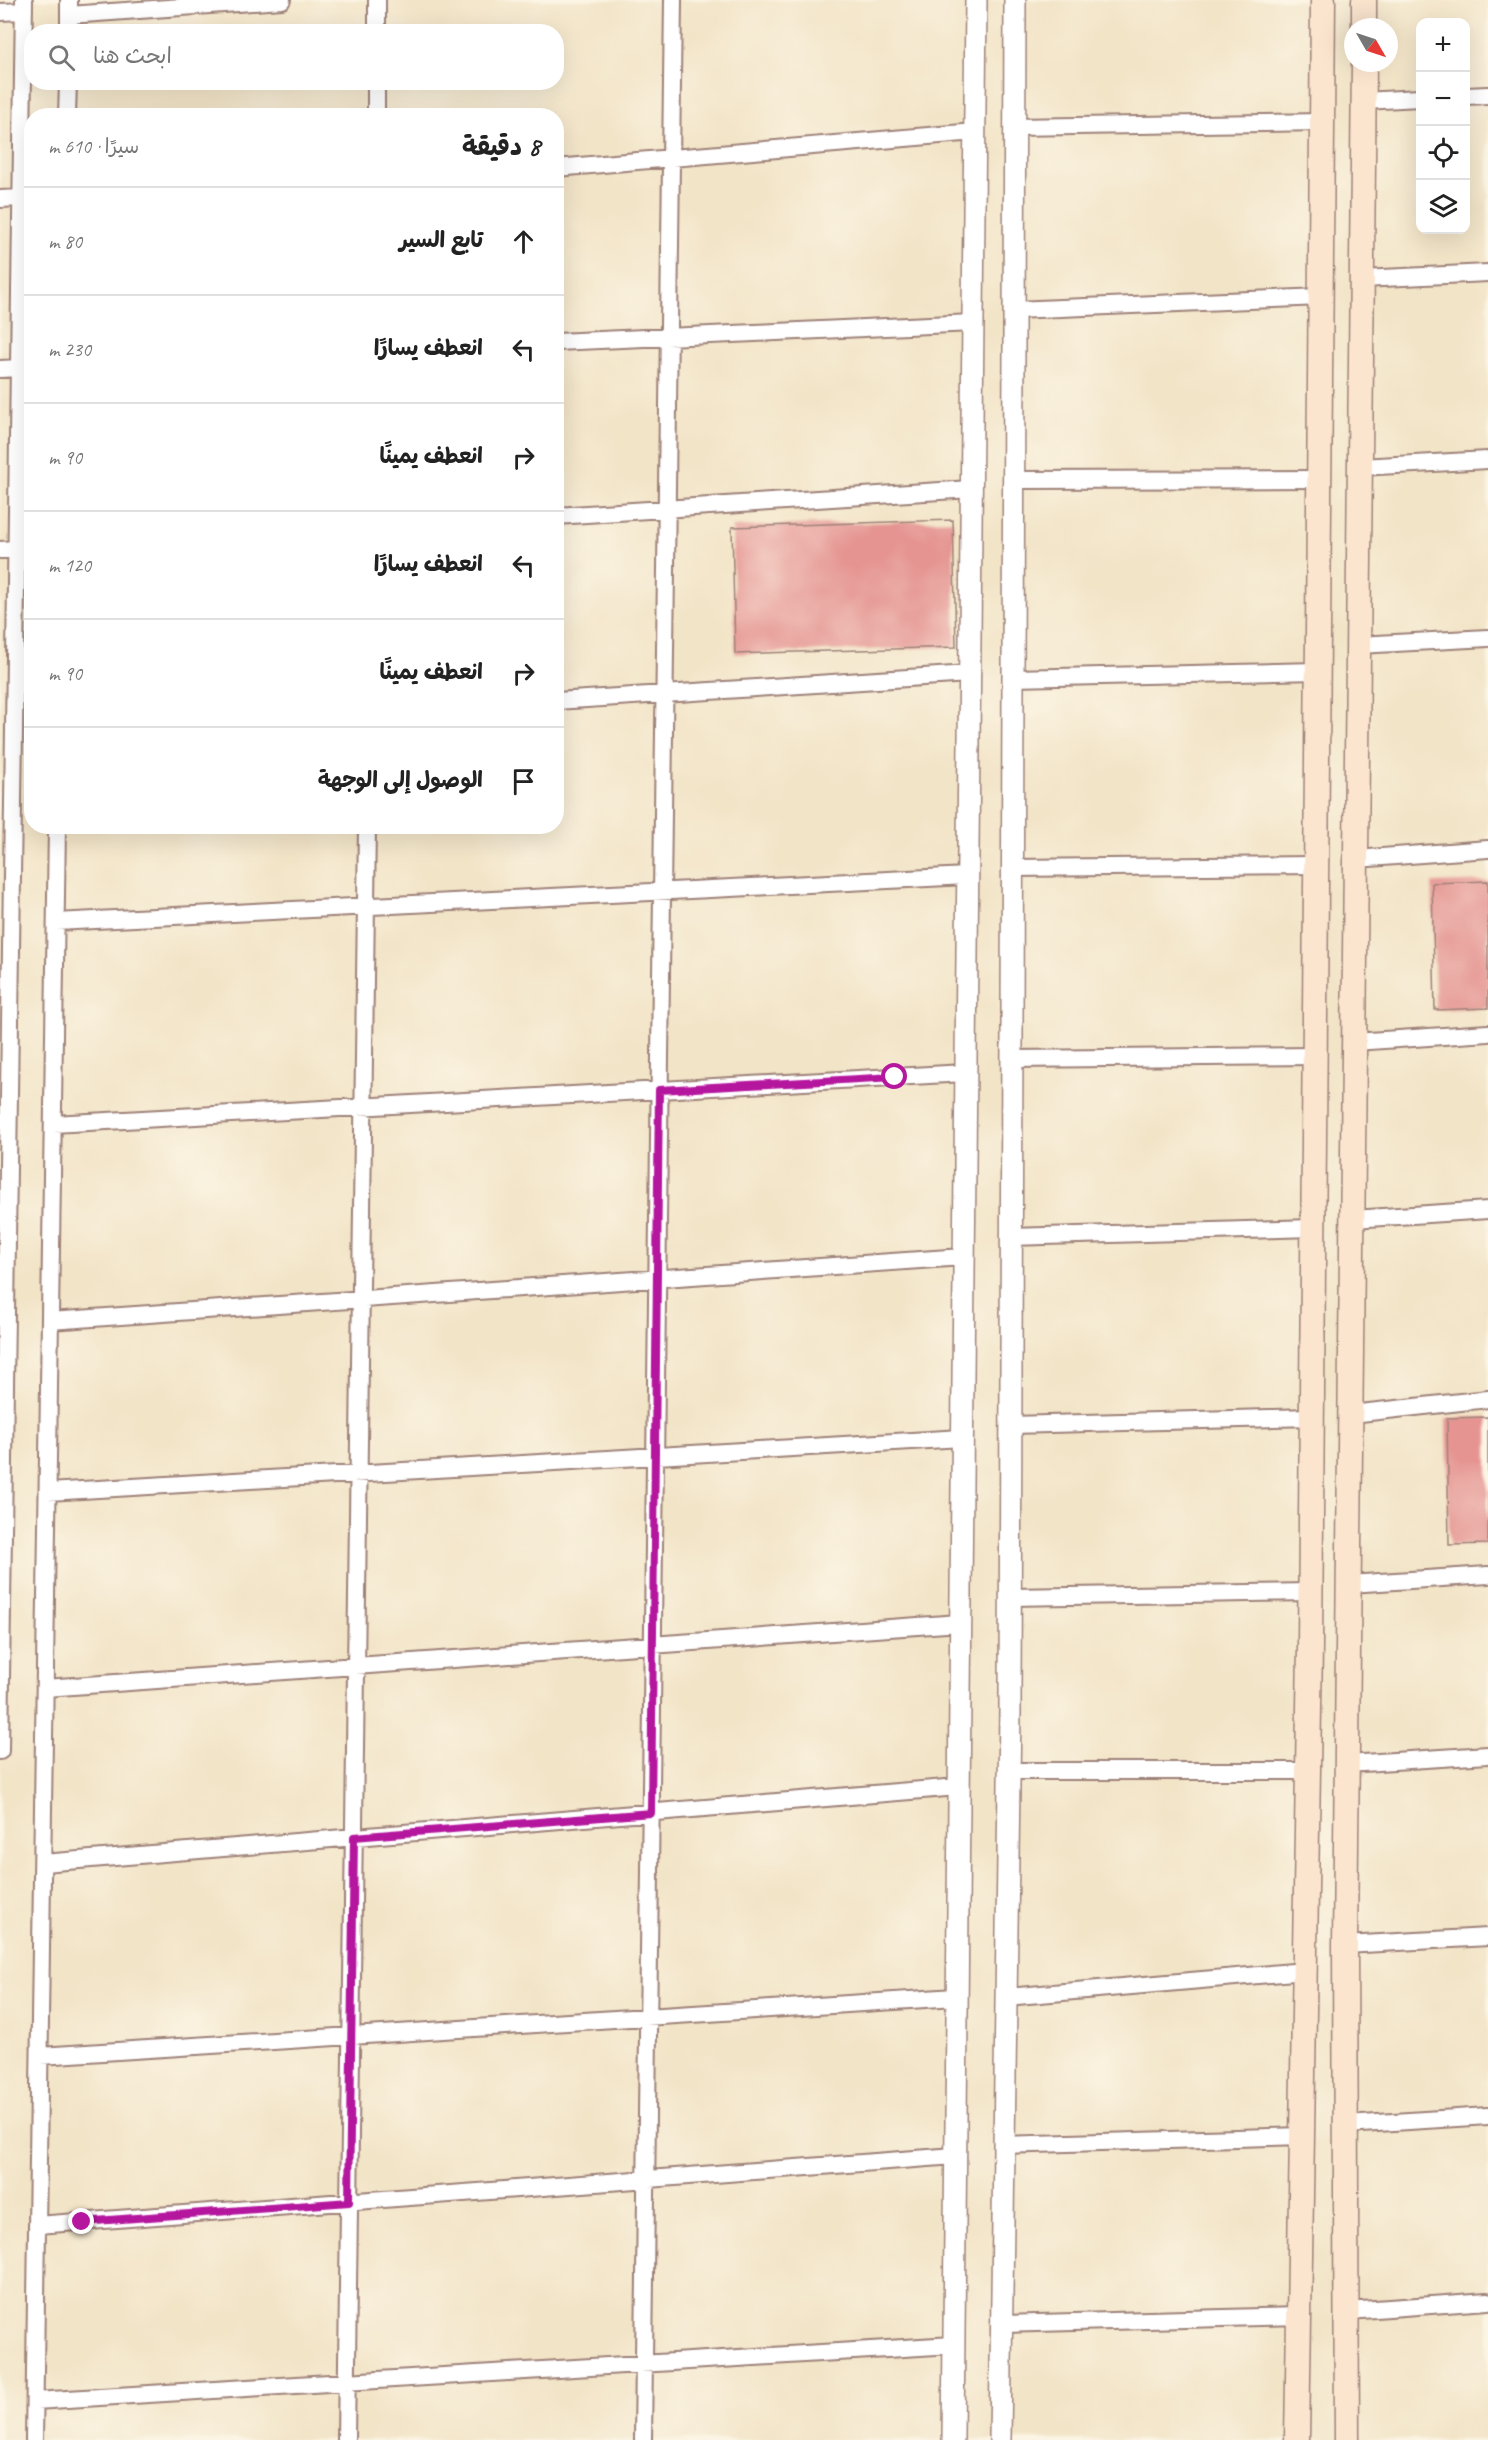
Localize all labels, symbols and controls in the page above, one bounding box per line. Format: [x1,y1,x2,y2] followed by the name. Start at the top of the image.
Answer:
[1344,18,1398,72] north arrow
[1416,18,1470,234] map controls
[1416,18,1470,72] button: +
[24,24,564,90] search box
[45,41,78,74] icon: search
[93,42,172,70] text: ابحث هنا
[1416,72,1470,126] button: −
[1416,126,1470,180] button: locate
[462,130,540,163] text: 8 دقيقة
[48,134,139,159] text: سيرًا · 610 m
[1416,180,1470,234] button: layers
[507,225,540,258] icon: ahead
[399,226,483,254] text: تابع السير
[48,229,82,254] text: 80 m
[507,333,540,366] icon: left
[374,334,483,362] text: انعطف يسارًا
[48,337,91,362] text: 230 m
[507,441,540,474] icon: right
[379,442,483,470] text: انعطف يمينًا
[48,445,82,470] text: 90 m
[507,549,540,582] icon: left
[374,550,483,578] text: انعطف يسارًا
[48,553,91,578] text: 120 m
[507,657,540,690] icon: right
[379,658,483,686] text: انعطف يمينًا
[48,661,82,686] text: 90 m
[507,765,540,798] icon: arrive
[318,766,483,794] text: الوصول إلى الوجهة
[881,1063,907,1089] route start
[68,2208,94,2234] route end

